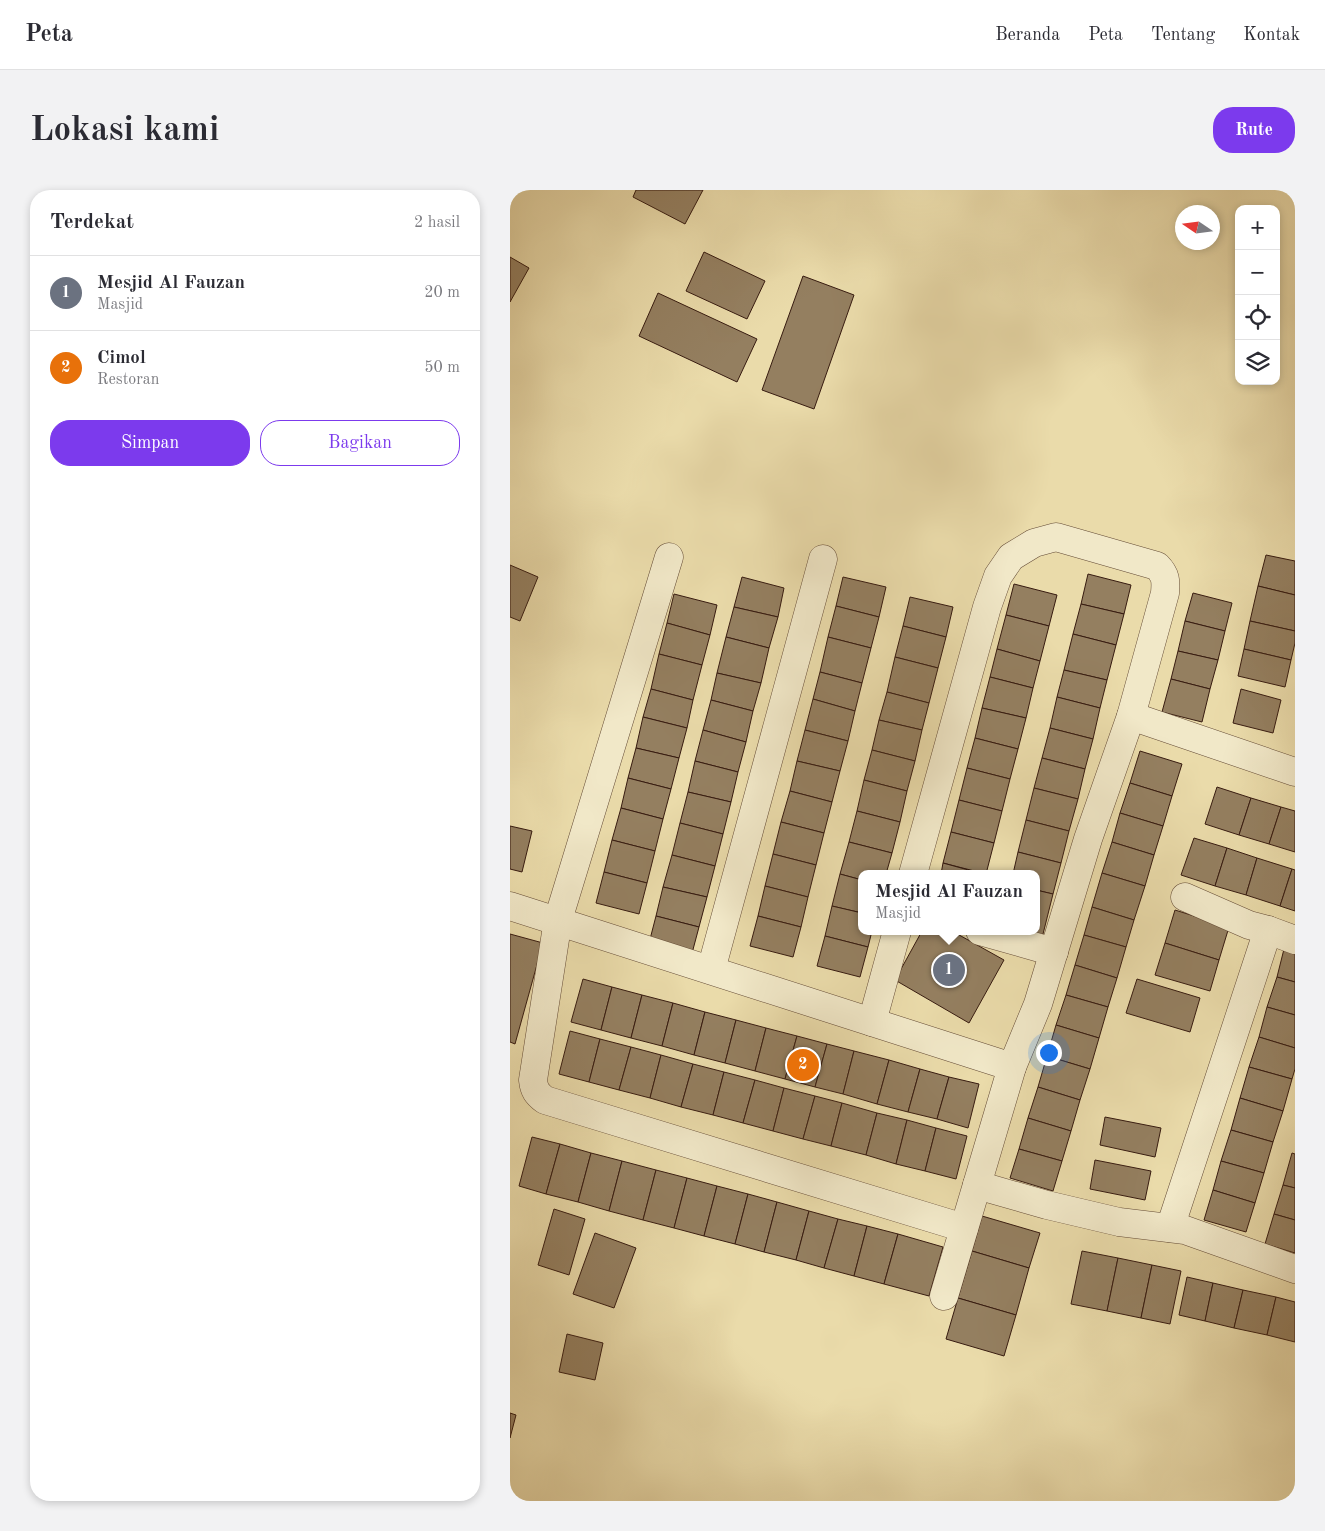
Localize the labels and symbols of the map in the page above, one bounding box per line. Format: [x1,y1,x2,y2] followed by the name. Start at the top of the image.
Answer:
[1175,205,1220,250] north arrow
[933,951,965,989] pin: 1
[1036,1040,1062,1066] your location
[787,1046,819,1084] pin: 2

